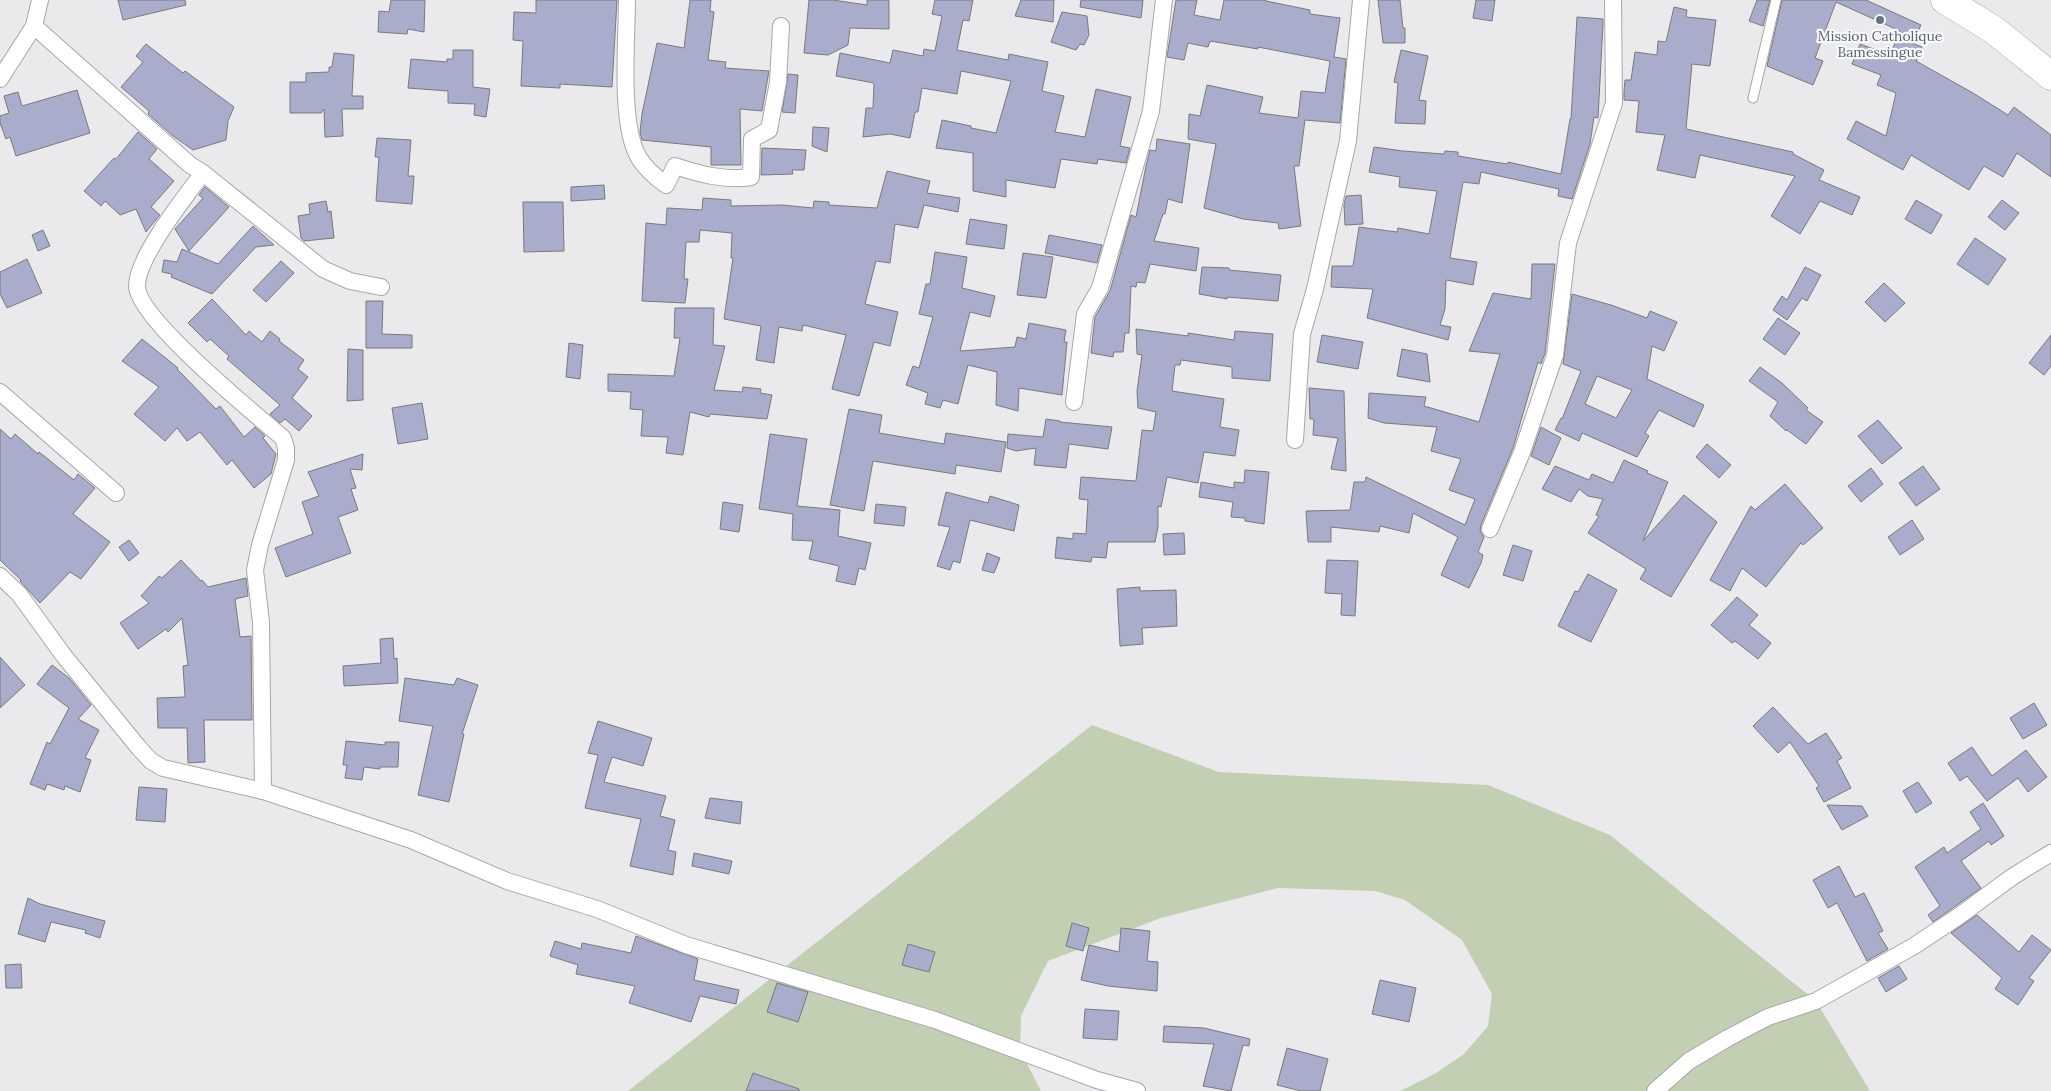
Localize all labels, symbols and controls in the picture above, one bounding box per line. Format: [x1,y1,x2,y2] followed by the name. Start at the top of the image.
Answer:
[1874,14,1886,26] marker: Mission Catholique Bamessingue
[1818,27,1943,61] place label: Mission Catholique Bamessingue

